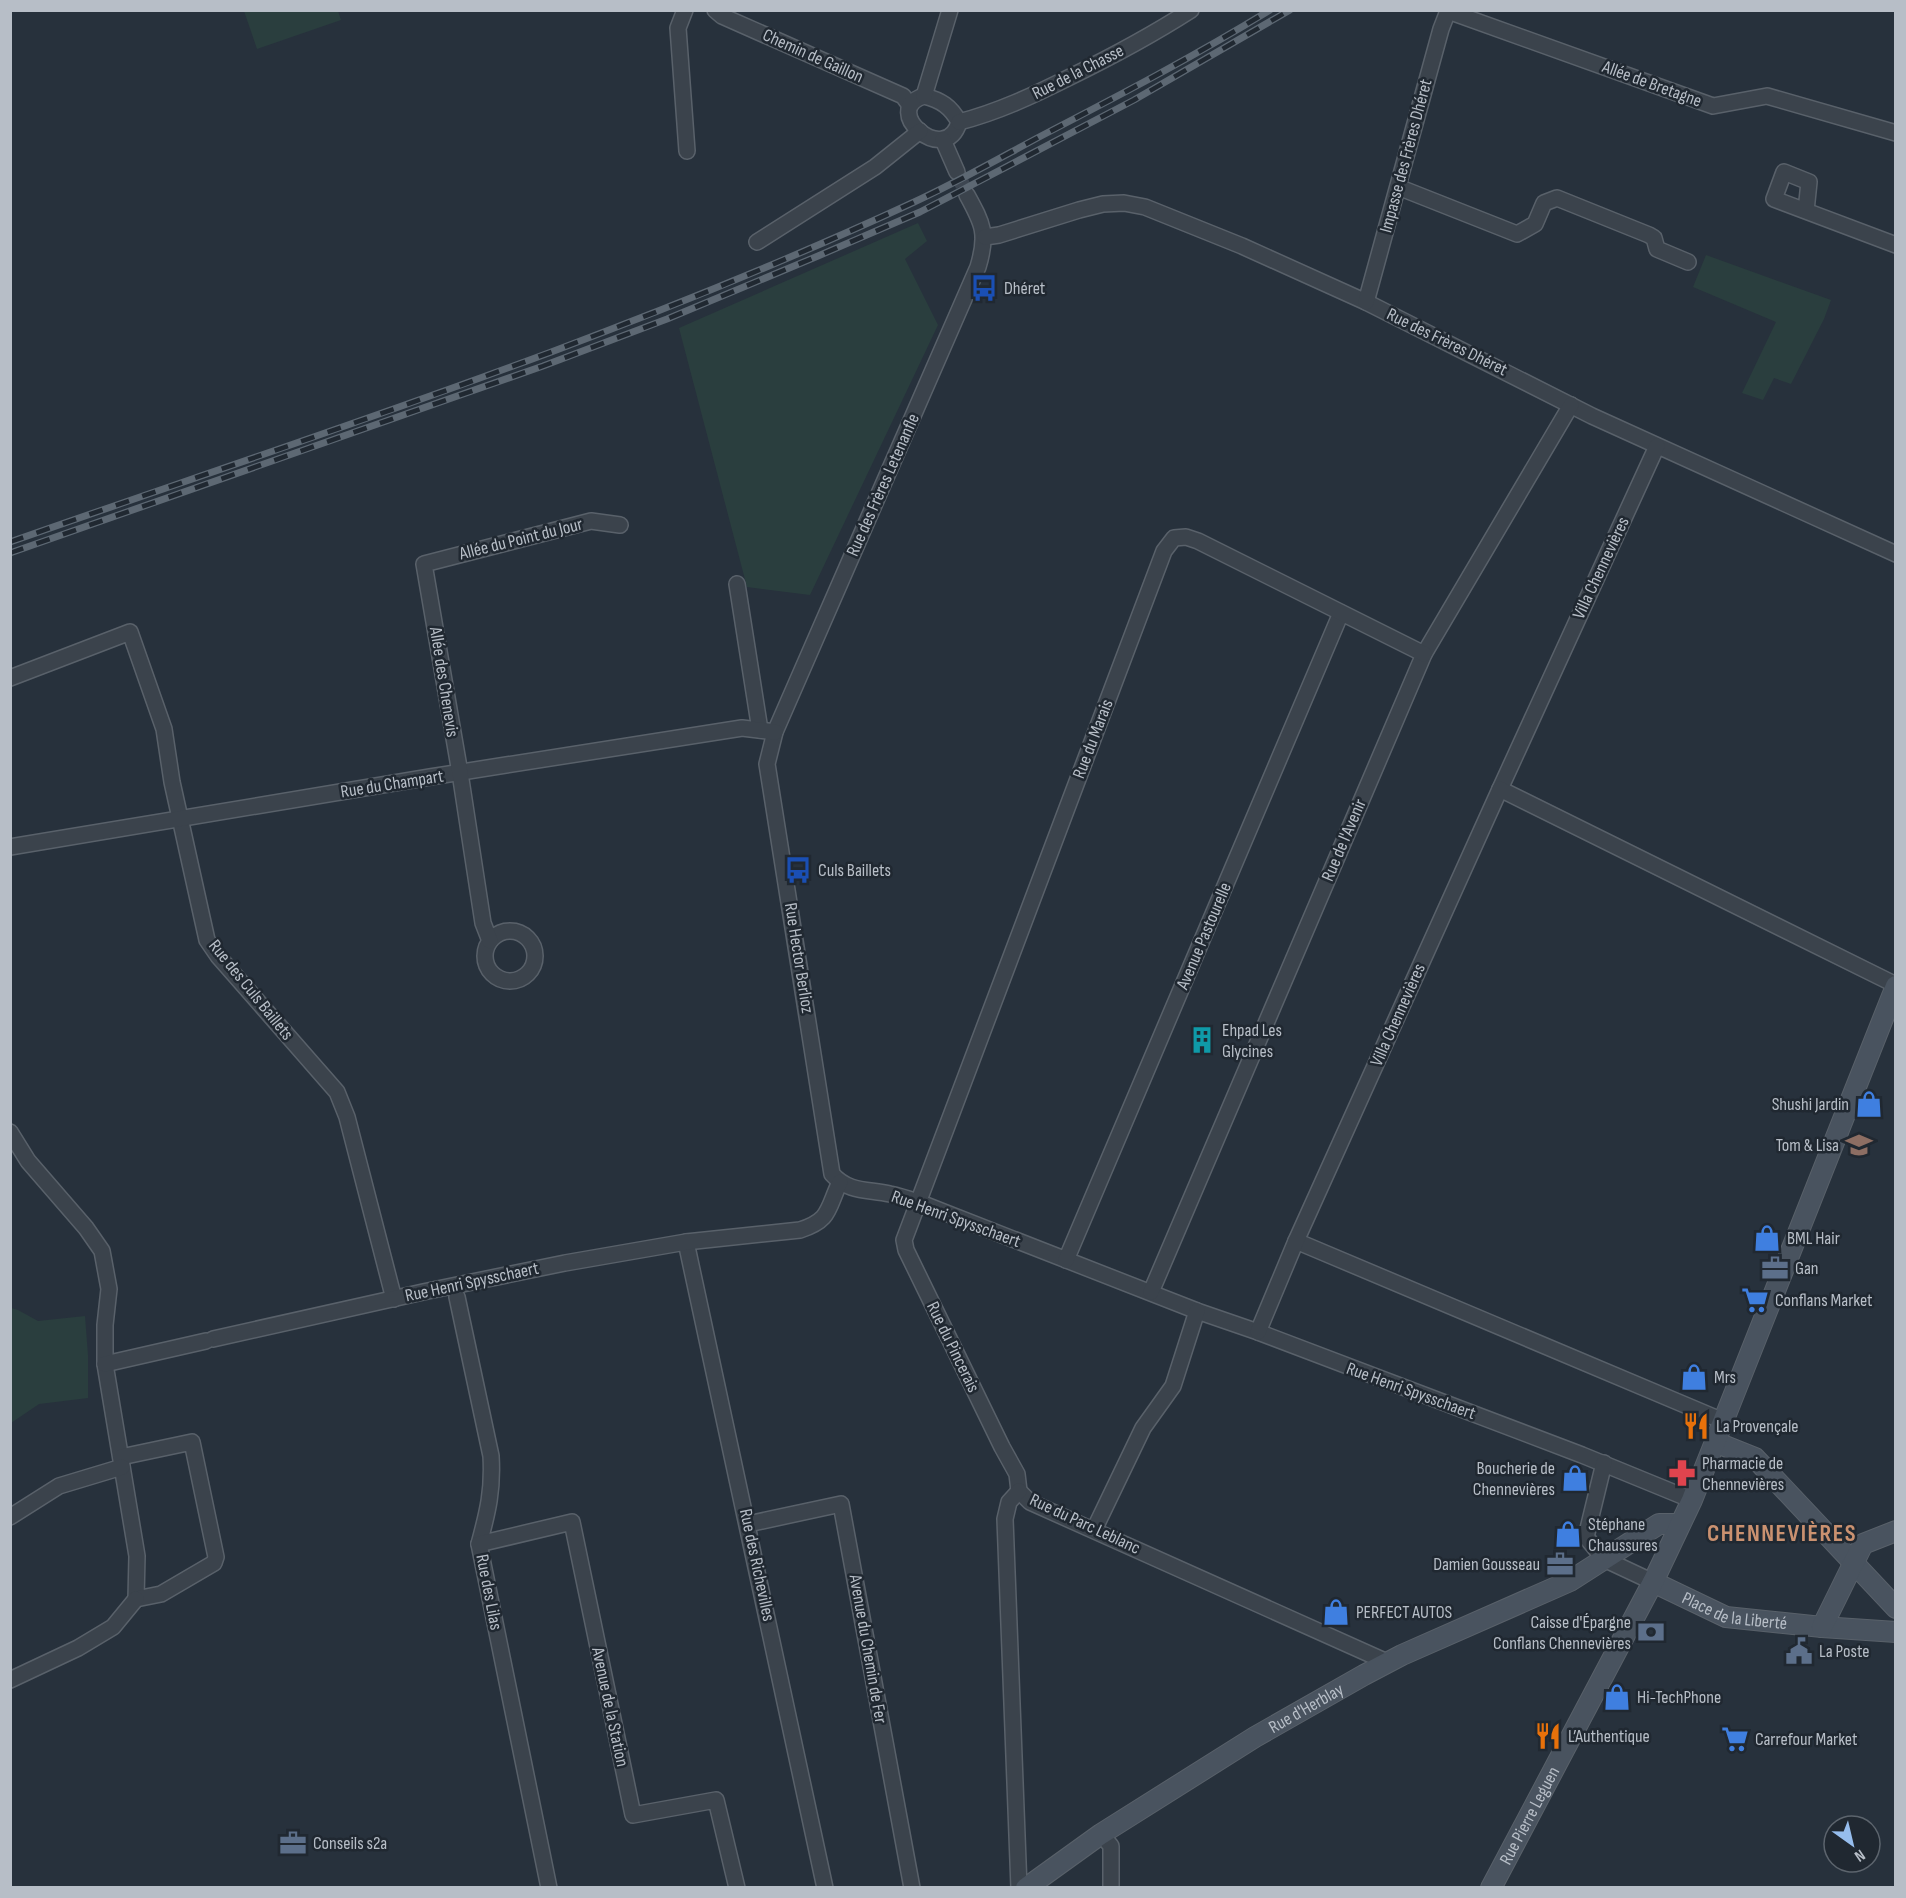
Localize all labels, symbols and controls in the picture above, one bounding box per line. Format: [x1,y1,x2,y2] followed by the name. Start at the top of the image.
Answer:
[759,24,867,88] street label: Chemin de Gaillon
[1029,40,1127,104] street label: Rue de la Chasse
[1599,56,1704,112] street label: Allée de Bretagne
[1375,76,1437,235] street label: Impasse des Frères Dhéret
[969,273,999,303] bus stop icon: Dhéret
[1004,278,1046,299] place label: Dhéret
[1383,304,1511,381] street label: Rue des Frères Dhéret
[842,410,924,560] street label: Rue des Frères Letenanfle
[456,514,585,565] street label: Allée du Point du Jour
[1568,514,1634,622] street label: Villa Chennevières
[425,624,463,739] street label: Allée des Chenevis
[1068,696,1118,782] street label: Rue du Marais
[339,765,445,803] street label: Rue du Champart
[1317,796,1371,884] street label: Rue de l'Avenir
[783,855,813,885] bus stop icon: Culs Baillets
[818,860,891,881] place label: Culs Baillets
[1172,879,1236,993] street label: Avenue Pastourelle
[780,901,818,1015] street label: Rue Hector Berlioz
[204,936,298,1044] street label: Rue des Culs Baillets
[1366,960,1430,1070] street label: Villa Chennevières
[1222,1020,1282,1062] place label: Ehpad Les Glycines
[1187,1025,1217,1055] building icon: Ehpad Les Glycines
[1854,1089,1884,1119] shop icon: Shushi Jardin
[1772,1094,1849,1115] place label: Shushi Jardin
[1844,1130,1874,1160] school or university icon: Tom & Lisa
[1776,1135,1839,1156] place label: Tom & Lisa
[888,1186,1024,1252] street label: Rue Henri Spysschaert
[1752,1223,1782,1253] shop icon: BML Hair
[1787,1228,1840,1249] place label: BML Hair
[1760,1253,1790,1283] office icon: Gan
[403,1257,541,1306] street label: Rue Henri Spysschaert
[1795,1258,1819,1279] place label: Gan
[1740,1285,1770,1315] supermarket icon: Conflans Market
[1775,1290,1873,1311] place label: Conflans Market
[922,1298,984,1396] street label: Rue du Pincerais
[1343,1358,1479,1424] street label: Rue Henri Spysschaert
[1679,1362,1709,1392] shop icon: Mrs
[1714,1367,1736,1388] place label: Mrs
[1681,1411,1711,1441] restaurant icon: La Provençale
[1716,1416,1799,1437] place label: La Provençale
[1702,1453,1784,1495] place label: Pharmacie de Chennevières
[1473,1458,1555,1500] place label: Boucherie de Chennevières
[1667,1458,1697,1488] pharmacy icon: Pharmacie de Chennevières
[1560,1463,1590,1493] shop icon: Boucherie de Chennevières
[1026,1489,1144,1559] street label: Rue du Parc Leblanc
[735,1507,779,1623] street label: Rue des Richevilles
[1588,1514,1658,1556] place label: Stéphane Chaussures
[1553,1519,1583,1549] shop icon: Stéphane Chaussures
[1707,1519,1857,1548] district label: CHENNEVIÈRES
[1545,1549,1575,1579] office icon: Damien Gousseau
[471,1552,507,1632] street label: Rue des Lilas
[1433,1554,1540,1575] place label: Damien Gousseau
[844,1572,891,1725] street label: Avenue du Chemin de Fer
[1679,1587,1788,1634] street label: Place de la Liberté
[1321,1597,1351,1627] shop icon: PERFECT AUTOS
[1356,1602,1453,1623] place label: PERFECT AUTOS
[1493,1612,1631,1654] place label: Caisse d'Épargne Conflans Chennevières
[1636,1617,1666,1647] bank icon: Caisse d'Épargne Conflans Chennevières
[1784,1636,1814,1666] public building icon: La Poste
[1819,1641,1870,1662] place label: La Poste
[587,1644,633,1769] street label: Avenue de la Station
[1265,1678,1347,1738] street label: Rue d'Herblay
[1602,1682,1632,1712] shop icon: Hi-TechPhone
[1637,1687,1721,1708] place label: Hi-TechPhone
[1533,1721,1563,1751] restaurant icon: L’Authentique
[1720,1724,1750,1754] supermarket icon: Carrefour Market
[1568,1726,1650,1747] place label: L’Authentique
[1755,1729,1858,1750] place label: Carrefour Market
[1495,1763,1564,1868] street label: Rue Pierre Leguen
[1822,1814,1882,1874] north arrow
[278,1828,308,1858] office icon: Conseils s2a
[313,1833,387,1854] place label: Conseils s2a
[1851,1845,1868,1865] text: N

